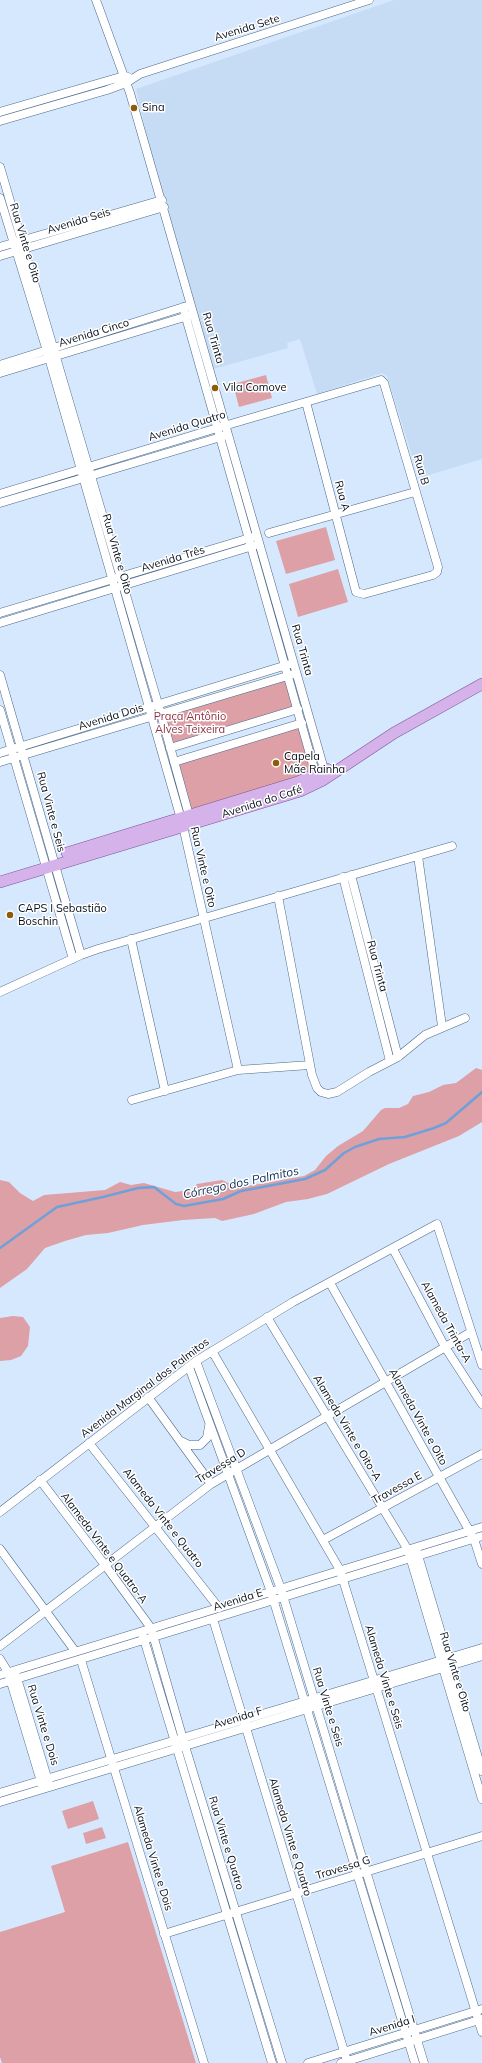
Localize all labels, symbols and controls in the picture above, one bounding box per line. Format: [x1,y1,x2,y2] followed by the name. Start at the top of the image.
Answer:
[213,12,281,44] street label: Avenida Sete
[142,101,165,115] place label: Sina
[129,103,139,113] marker: Sina
[7,201,43,285] street label: Rua Vinte e Oito
[46,205,112,237] street label: Avenida Seis
[199,311,227,365] street label: Rua Trinta
[57,316,131,350] street label: Avenida Cinco
[223,381,286,395] place label: Vila Comove
[210,383,220,393] marker: Vila Comove
[147,408,227,444] street label: Avenida Quatro
[410,453,432,487] street label: Rua B
[332,479,352,513] street label: Rua A
[99,512,135,596] street label: Rua Vinte e Oito
[140,543,206,575] street label: Avenida Três
[288,623,316,677] street label: Rua Trinta
[77,701,145,733] street label: Avenida Dois
[154,710,226,736] park label: Praça Antônio Alves Teixeira
[284,750,345,776] place label: Capela Mãe Rainha
[271,758,281,768] marker: Capela Mãe Rainha
[34,770,68,854] street label: Rua Vinte e Seis
[220,783,304,821] street label: Avenida do Café
[187,825,219,909] street label: Rua Vinte e Oito
[18,902,107,928] place label: CAPS I Sebastião Boschin
[5,910,15,920] marker: CAPS I Sebastião Boschin
[364,939,390,993] street label: Rua Trinta
[182,1164,300,1202] water label: Córrego dos Palmitos
[418,1279,474,1365] street label: Alameda Trinta-A
[78,1335,212,1441] street label: Avenida Marginal dos Palmitos
[386,1366,450,1468] street label: Alameda Vinte e Oito
[310,1373,384,1483] street label: Alameda Vinte e Oito-A
[193,1445,249,1487] street label: Travessa D
[120,1466,206,1570] street label: Alameda Vinte e Quatro
[370,1469,424,1507] street label: Travessa E
[58,1490,150,1606] street label: Alameda Vinte e Quatro-A
[212,1586,264,1614] street label: Avenida E
[362,1623,406,1731] street label: Alameda Vinte e Seis
[437,1630,473,1714] street label: Rua Vinte e Oito
[310,1666,346,1748] street label: Rua Vinte e Seis
[24,1683,62,1767] street label: Rua Vinte e Dois
[212,1704,264,1732] street label: Avenida F
[266,1776,314,1898] street label: Alameda Vinte e Quatro
[205,1795,247,1891] street label: Rua Vinte e Quatro
[131,1804,175,1912] street label: Alameda Vinte e Dois
[314,1853,372,1883] street label: Travessa G
[367,2013,417,2039] street label: Avenida I

